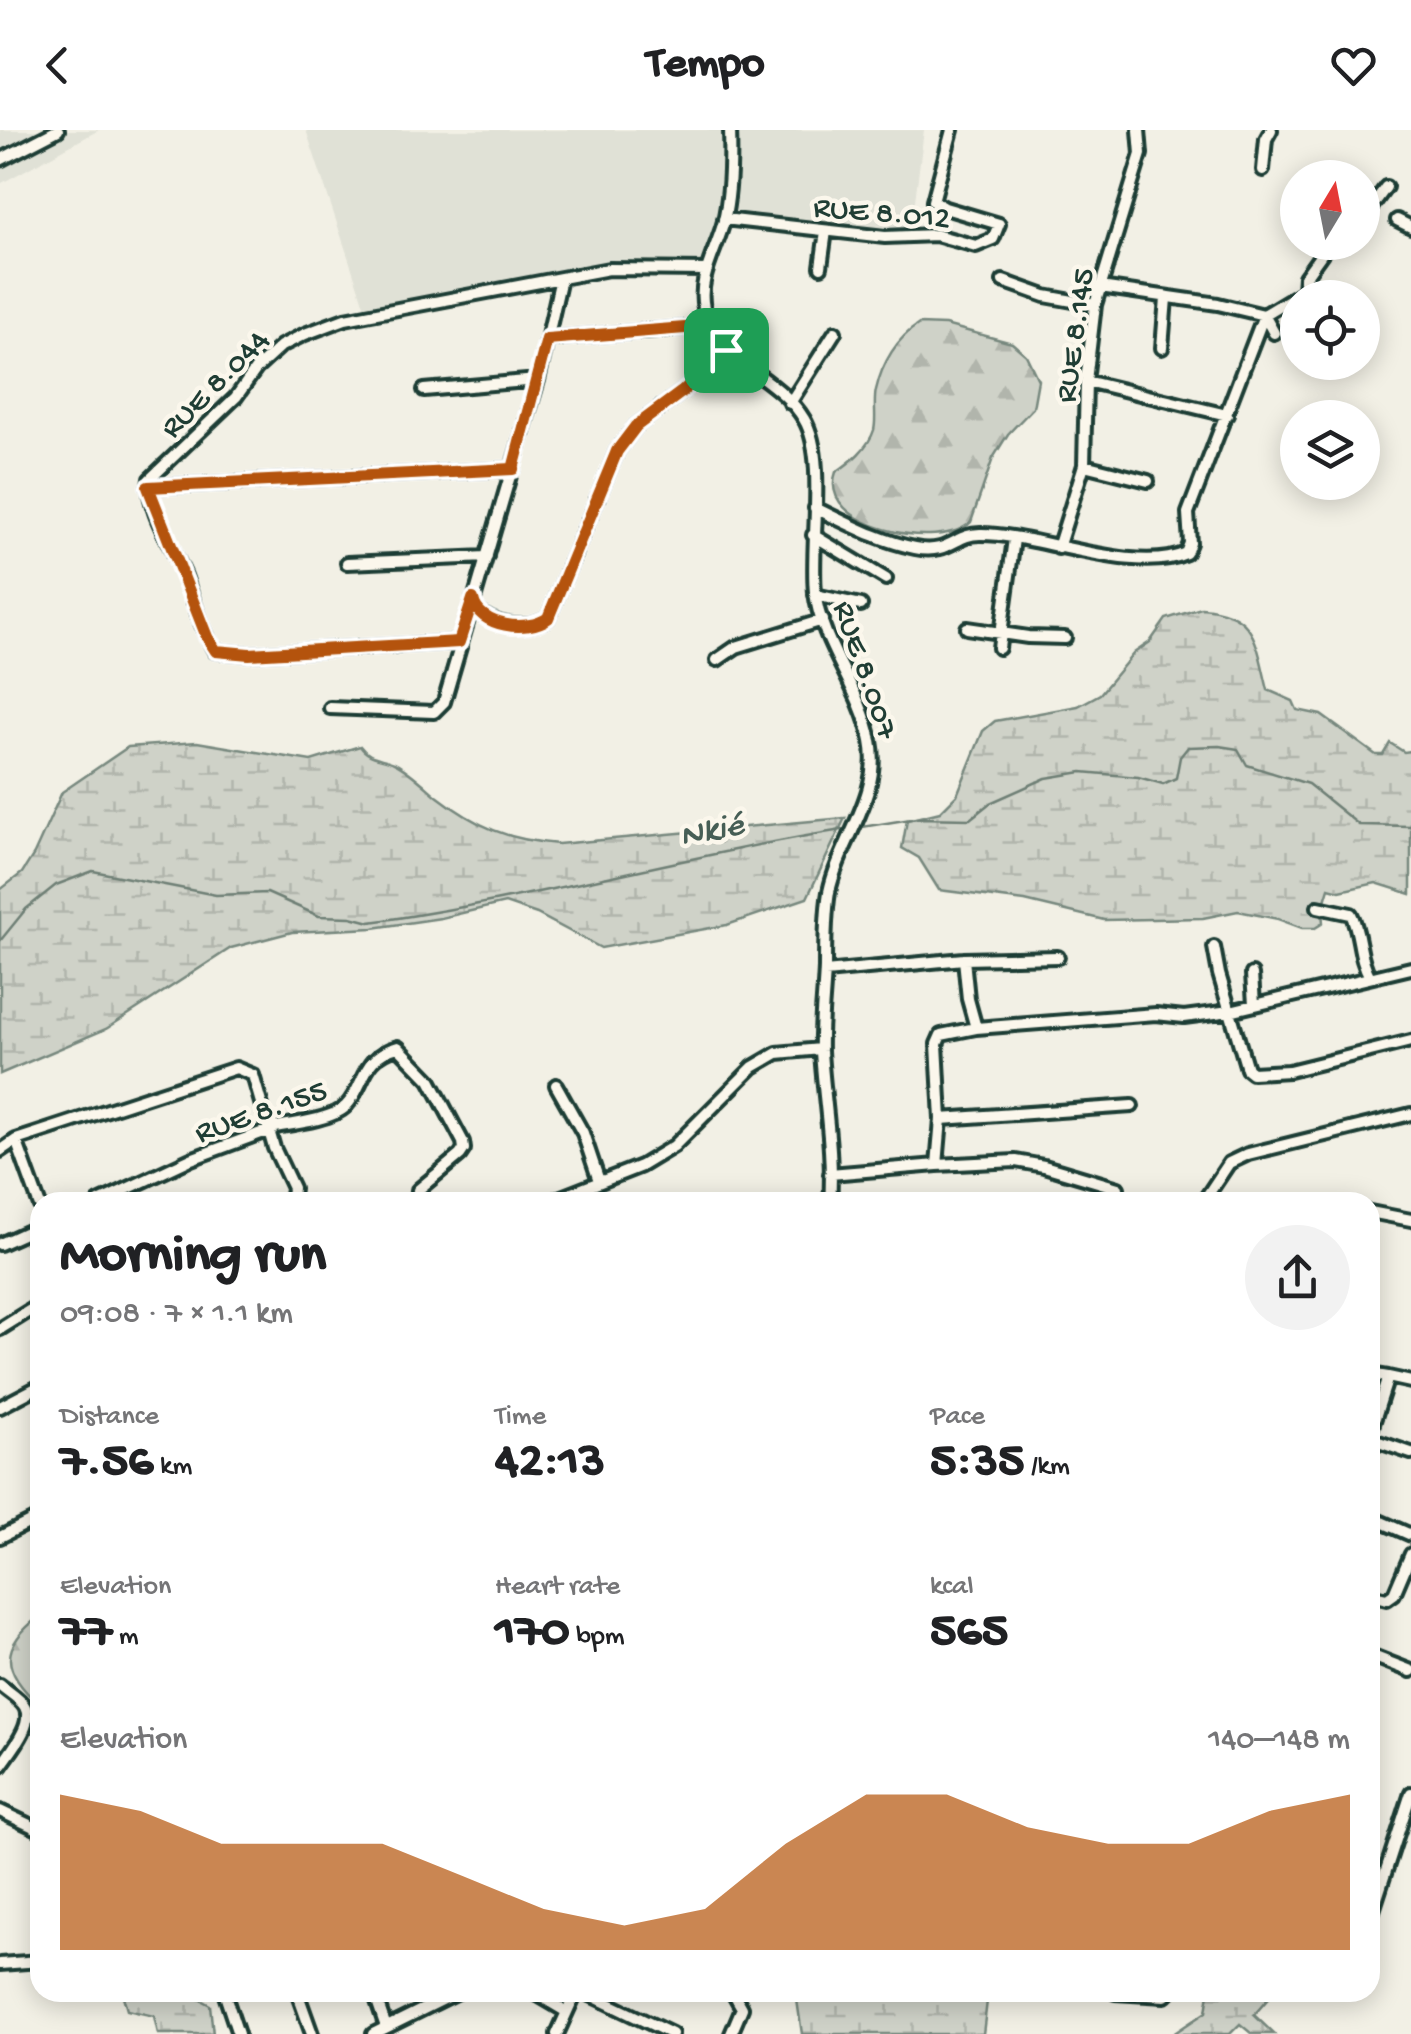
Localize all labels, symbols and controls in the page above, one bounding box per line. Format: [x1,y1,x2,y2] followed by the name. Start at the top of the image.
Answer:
[30,38,85,93] icon: back
[1326,38,1381,93] icon: heart
[647,39,765,92] text: Tempo
[1280,160,1380,260] north arrow
[1280,160,1380,500] map controls
[812,190,952,240] street label: RUE 8.012
[1049,266,1105,405] street label: RUE 8.145
[1280,280,1380,380] button: locate
[684,308,769,393] pin
[154,323,279,448] street label: RUE 8.044
[699,323,754,378] icon: arrive
[1280,400,1380,500] button: layers
[822,597,905,746] street label: RUE 8.007
[677,806,749,859] water label: Nkié
[191,1073,333,1154] street label: RUE 8.155
[1245,1225,1350,1330] button: share
[60,1226,326,1290] text: Morning run
[60,1296,293,1334] text: 09:08 · 7 × 1.1 km
[60,1401,159,1434] text: Distance
[495,1401,546,1434] text: Time
[930,1401,985,1434] text: Pace
[60,1434,153,1493] text: 7.56
[495,1434,605,1493] text: 42:13
[930,1434,1024,1493] text: 5:35
[153,1451,192,1484] text: km
[1024,1451,1070,1484] text: /km
[60,1571,171,1604] text: Elevation
[495,1571,620,1604] text: Heart rate
[930,1571,974,1604] text: kcal
[60,1604,112,1663] text: 77
[495,1604,570,1663] text: 170
[930,1604,1008,1663] text: 565
[112,1621,139,1654] text: m
[570,1621,625,1654] text: bpm
[60,1722,187,1760] text: Elevation
[1208,1722,1350,1760] text: 140–148 m

